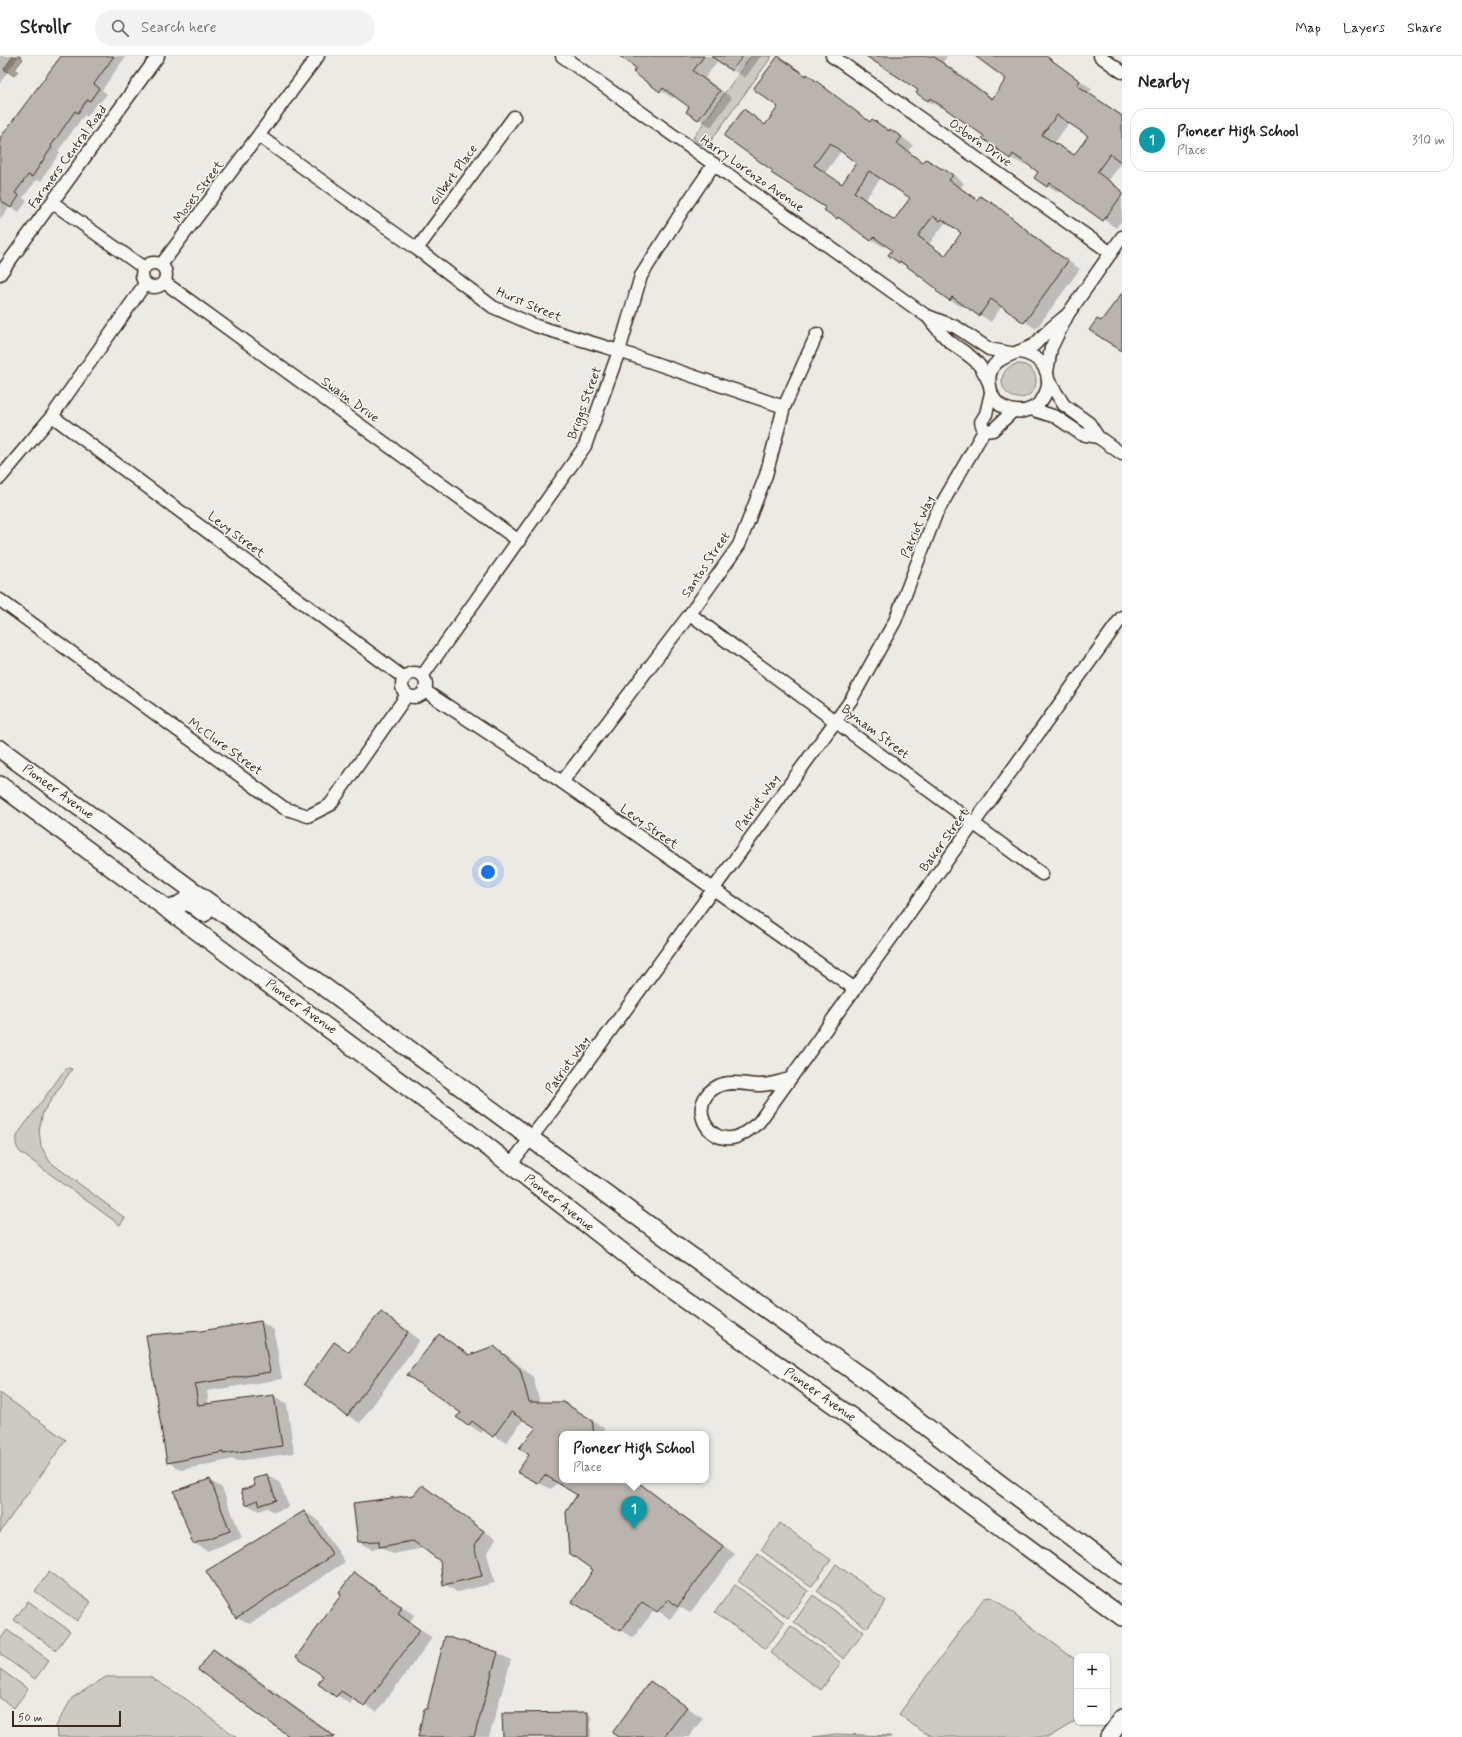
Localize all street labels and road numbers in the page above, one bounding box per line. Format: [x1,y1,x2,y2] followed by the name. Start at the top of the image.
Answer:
[25,102,111,212] street label: Farmers Central Road
[945,115,1015,171] street label: Osborn Drive
[697,132,807,216] street label: Harry Lorenzo Avenue
[426,141,482,209] street label: Gilbert Place
[170,157,228,227] street label: Moses Street
[494,284,565,327] street label: Hurst Street
[564,364,607,442] street label: Briggs Street
[318,373,382,427] street label: Swain Drive
[897,493,939,561] street label: Patriot Way
[204,508,268,562] street label: Levy Street
[678,529,734,601] street label: Santos Street
[838,701,912,763] street label: Bynam Street
[184,714,266,780] street label: McClure Street
[19,760,97,824] street label: Pioneer Avenue
[732,771,784,835] street label: Patriot Way
[616,801,682,854] street label: Levy Street
[916,804,974,875] street label: Baker Street
[262,975,340,1039] street label: Pioneer Avenue
[542,1033,594,1097] street label: Patriot Way
[521,1170,597,1236] street label: Pioneer Avenue
[781,1364,859,1426] street label: Pioneer Avenue

